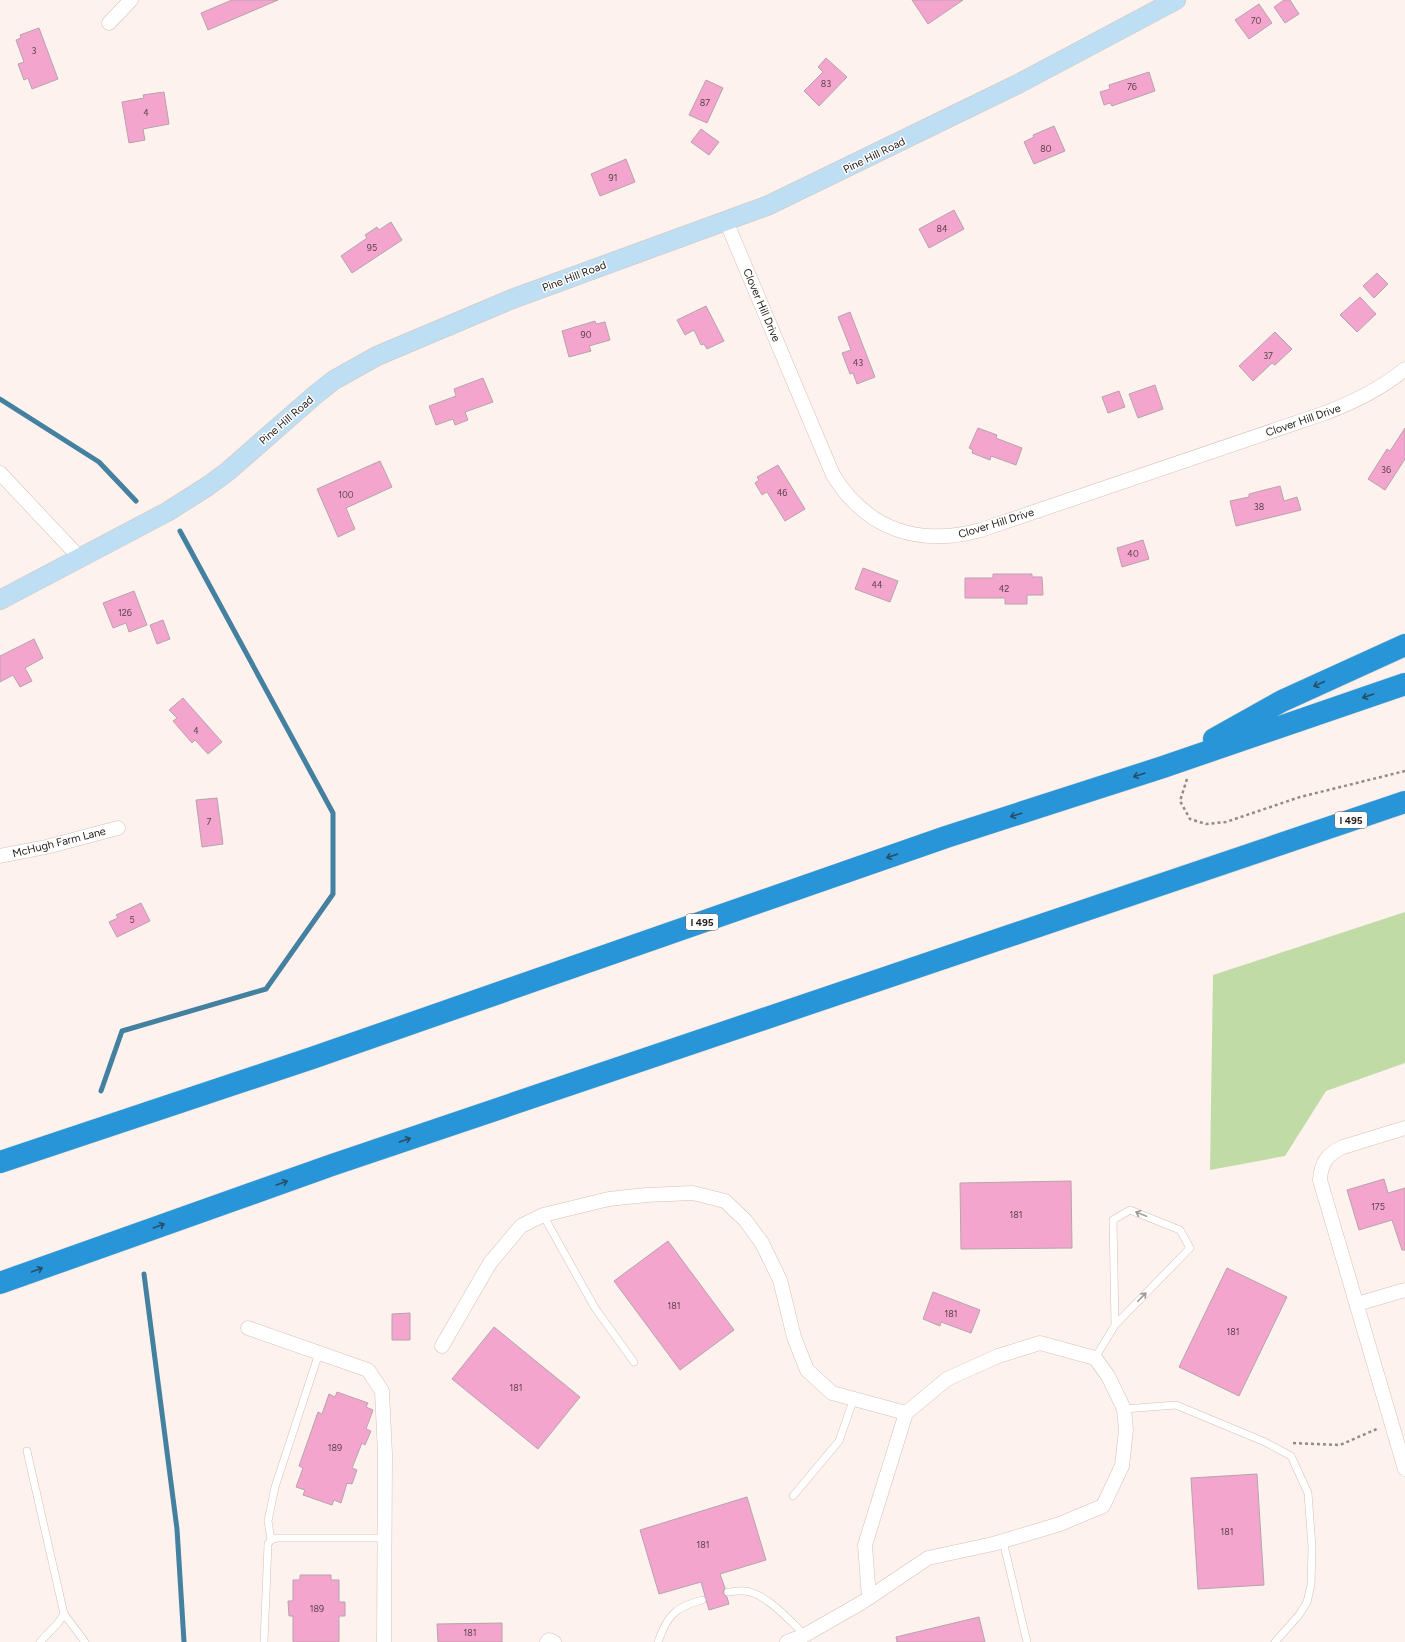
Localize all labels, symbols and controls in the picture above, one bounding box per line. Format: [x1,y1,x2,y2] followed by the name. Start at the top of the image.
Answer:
[1251,15,1262,26] house number: 70
[32,45,37,56] house number: 3
[821,78,831,89] house number: 83
[1127,81,1137,92] house number: 76
[700,97,710,108] house number: 87
[143,107,149,118] house number: 4
[841,135,907,176] street label: Pine Hill Road
[1040,143,1052,154] house number: 80
[609,172,617,183] house number: 91
[936,223,948,234] house number: 84
[367,242,377,253] house number: 95
[540,258,608,295] street label: Pine Hill Road
[740,267,783,344] street label: Clover Hill Drive
[581,329,592,340] house number: 90
[1263,350,1273,361] house number: 37
[853,357,863,368] house number: 43
[257,393,316,447] street label: Pine Hill Road
[1264,402,1342,439] street label: Clover Hill Drive
[1381,464,1391,475] house number: 36
[777,487,787,498] house number: 46
[338,489,354,500] house number: 100
[1254,501,1265,512] house number: 38
[957,506,1036,541] street label: Clover Hill Drive
[1127,548,1139,559] house number: 40
[871,579,883,590] house number: 44
[999,583,1009,594] house number: 42
[118,607,132,618] house number: 126
[1313,681,1325,688] one-way arrow
[1363,693,1375,701] one-way arrow
[193,725,199,736] house number: 4
[1133,772,1146,779] one-way arrow
[1009,812,1022,819] one-way arrow
[1335,812,1367,828] road number: I 495
[207,816,212,827] house number: 7
[11,825,107,860] street label: McHugh Farm Lane
[886,853,899,860] one-way arrow
[129,914,135,925] house number: 5
[686,914,718,930] road number: I 495
[398,1136,411,1143] one-way arrow
[275,1178,287,1186] one-way arrow
[1371,1201,1385,1212] house number: 175
[1010,1209,1022,1220] house number: 181
[1136,1210,1148,1218] one-way arrow
[153,1222,166,1229] one-way arrow
[30,1265,42,1273] one-way arrow
[1138,1292,1147,1302] one-way arrow
[668,1300,680,1311] house number: 181
[945,1308,957,1319] house number: 181
[1227,1326,1239,1337] house number: 181
[510,1382,522,1393] house number: 181
[328,1442,342,1453] house number: 189
[1221,1526,1233,1537] house number: 181
[697,1539,709,1550] house number: 181
[310,1603,324,1614] house number: 189
[464,1627,476,1638] house number: 181

